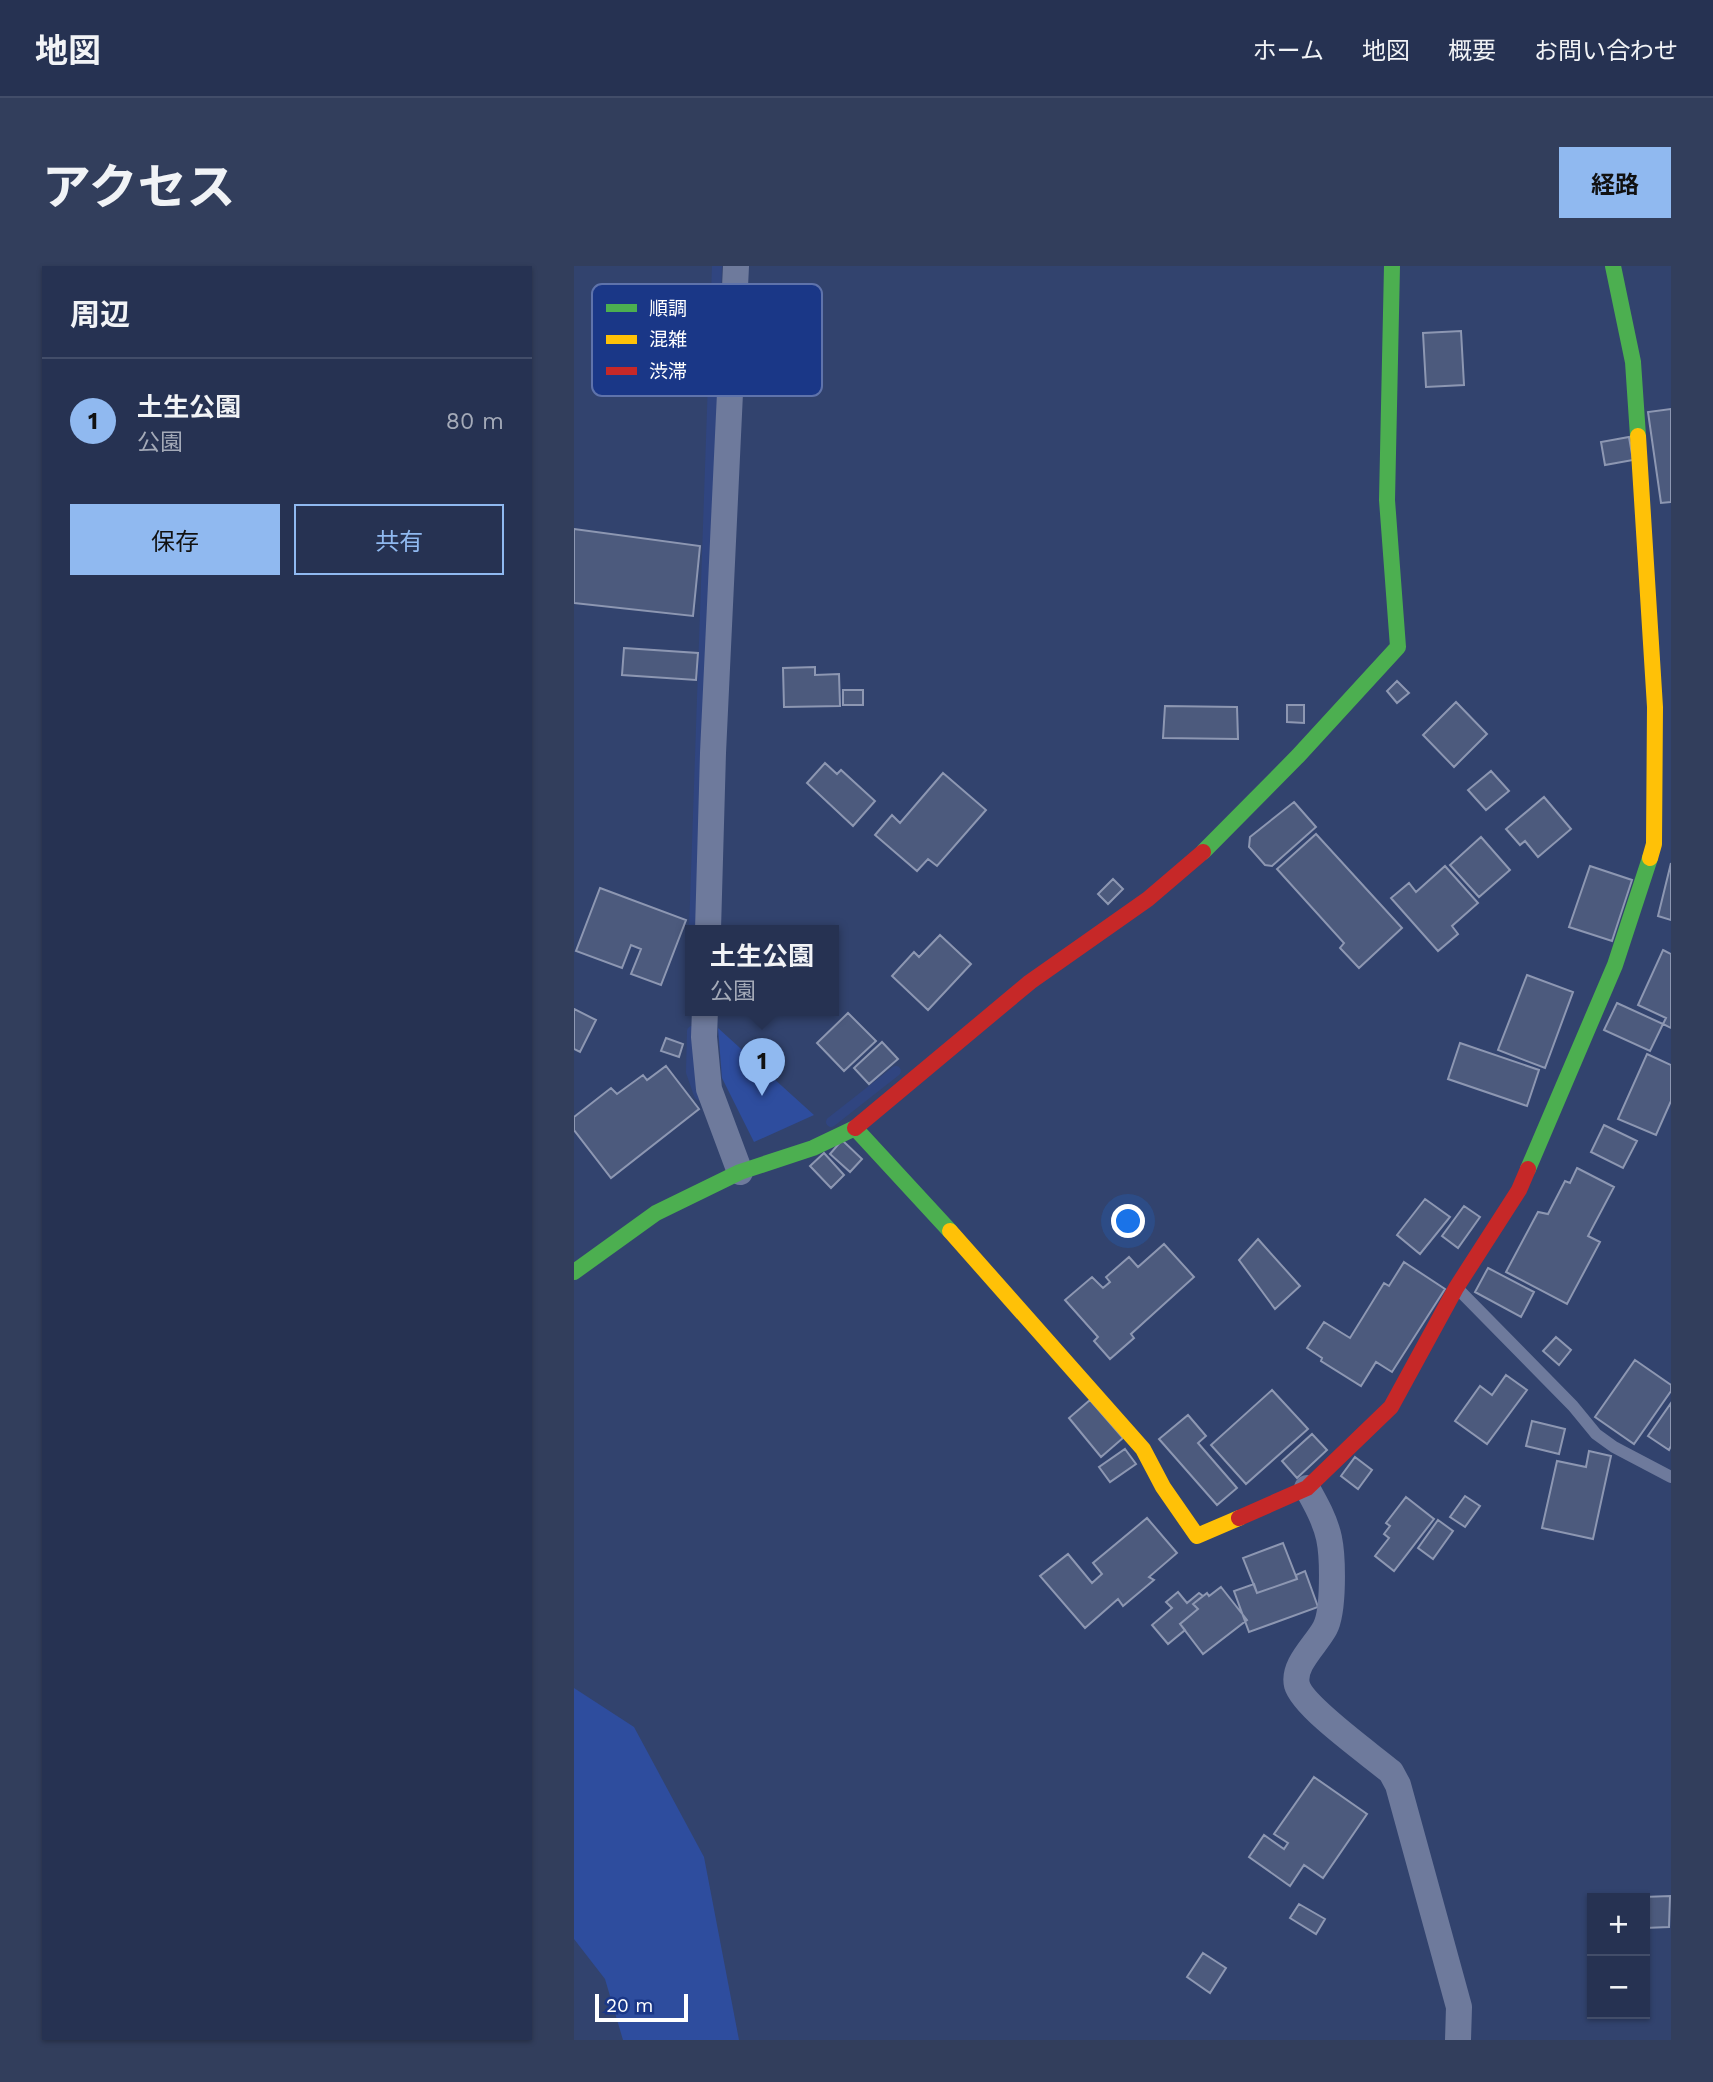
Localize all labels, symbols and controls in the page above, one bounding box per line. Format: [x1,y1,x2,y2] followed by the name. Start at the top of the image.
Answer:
[35,31,101,70] text: 地図
[1253,37,1324,65] text: ホーム
[1362,37,1410,65] text: 地図
[1448,37,1496,65] text: 概要
[1534,37,1678,65] text: お問い合わせ
[1559,147,1671,218] button: 経路
[42,158,236,216] text: アクセス
[592,284,822,396] legend
[70,297,130,332] text: 周辺
[649,297,687,320] text: 順調
[649,328,687,351] text: 混雑
[649,360,687,383] text: 渋滞
[137,392,241,422] text: 土生公園
[88,408,98,435] text: 1
[446,408,504,435] text: 80 m
[137,429,183,456] text: 公園
[70,504,280,575] button: 保存
[294,504,504,575] button: 共有
[685,925,839,1016] popup
[710,941,814,971] text: 土生公園
[710,978,756,1005] text: 公園
[739,1038,785,1096] pin: 1
[1111,1204,1145,1238] your location
[1587,1893,1650,2019] map controls
[1587,1893,1650,1956] button: +
[1587,1956,1650,2019] button: −
[595,1991,688,2023] scale bar
[606,1994,653,2017] text: 20 m

